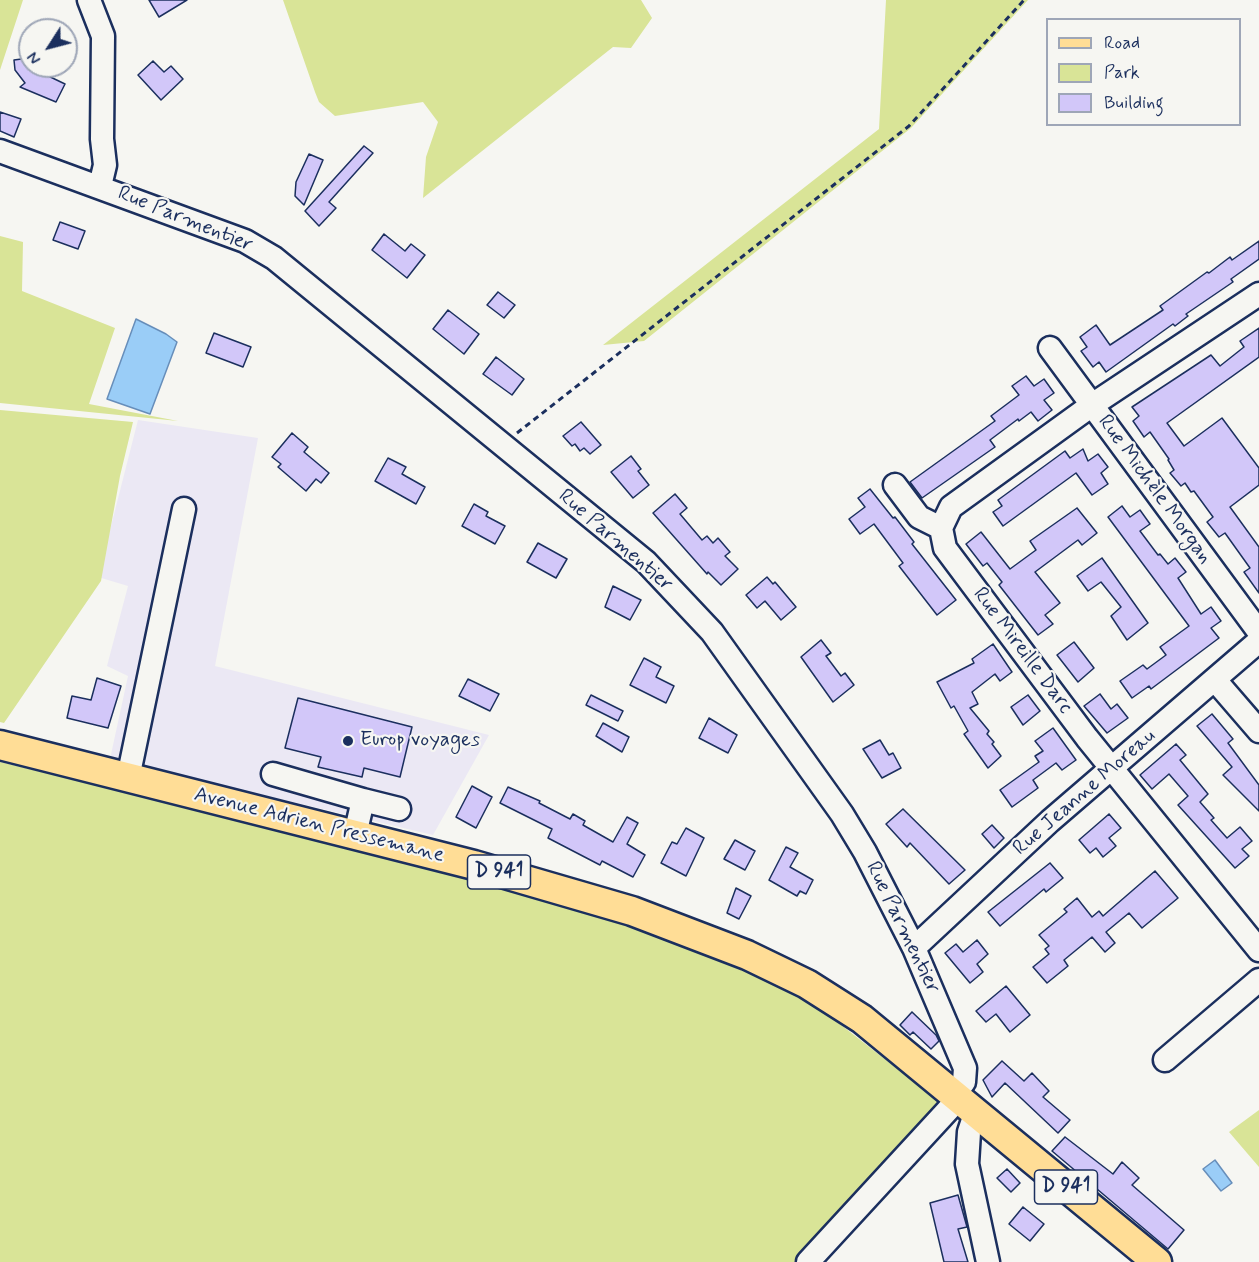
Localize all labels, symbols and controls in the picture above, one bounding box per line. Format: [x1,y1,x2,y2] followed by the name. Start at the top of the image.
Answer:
[18,18,78,78] north arrow
[1046,18,1241,126] legend
[1104,31,1140,55] text: Road
[23,47,46,68] text: N
[1104,61,1140,85] text: Park
[1104,91,1164,115] text: Building
[114,181,256,259] street label: Rue Parmentier
[1091,410,1217,570] street label: Rue Michèle Morgan
[552,484,678,598] street label: Rue Parmentier
[966,583,1078,719] street label: Rue Mireille Darc
[1009,724,1161,862] street label: Rue Jeanne Moreau
[360,728,480,754] place label: Europ voyages
[341,734,355,748] marker: Europ voyages
[191,783,447,869] street label: Avenue Adrien Pressemane
[468,855,530,889] road number: D 941
[859,858,945,998] street label: Rue Parmentier
[1034,1170,1098,1204] road number: D 941

